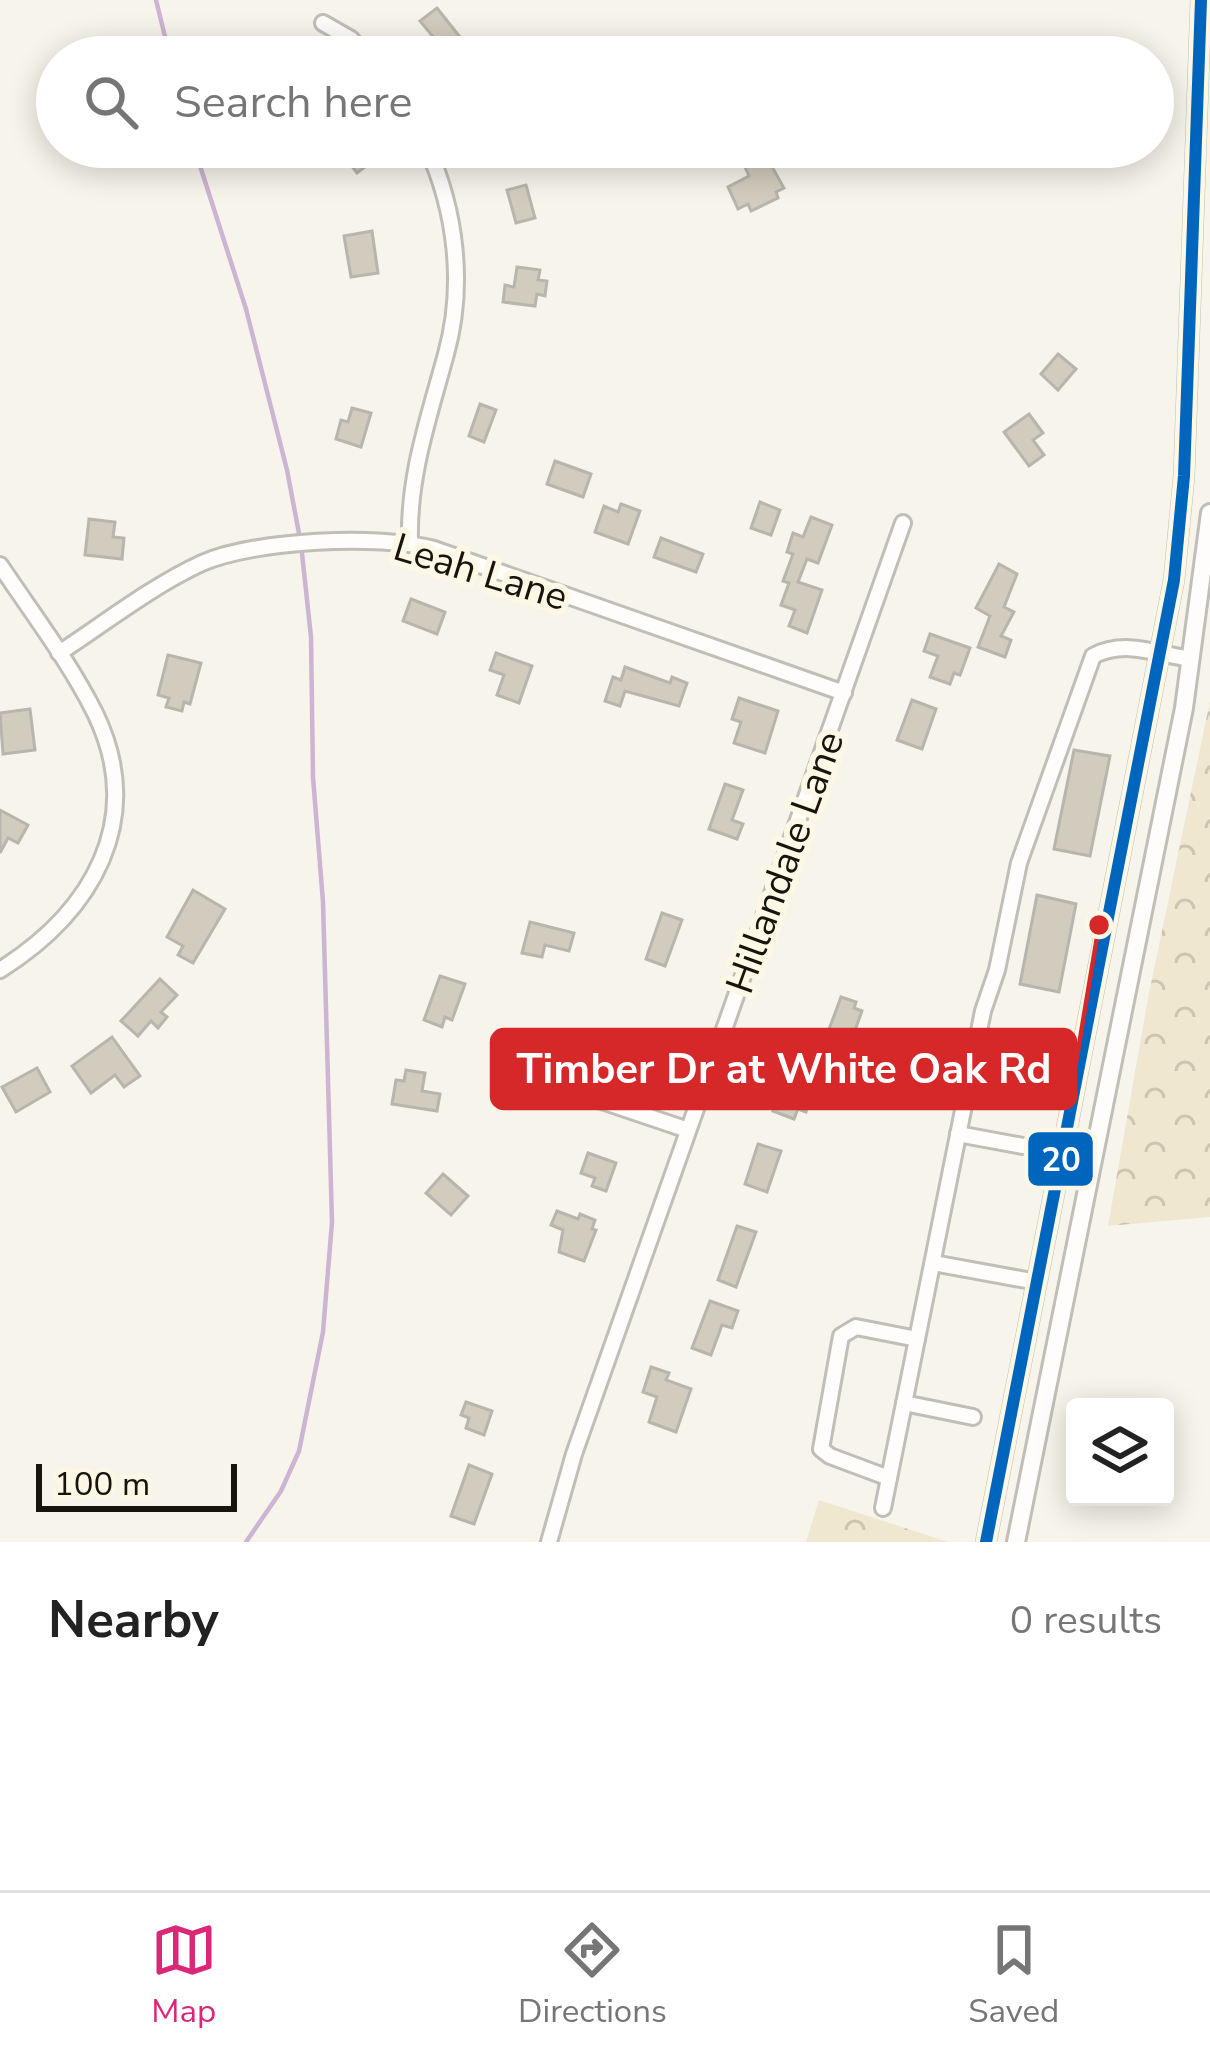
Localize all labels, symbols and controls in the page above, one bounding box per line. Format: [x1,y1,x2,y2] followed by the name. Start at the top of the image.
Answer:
[36,36,1174,168] search box
[78,69,144,135] icon: search
[174,72,413,133] text: Search here
[387,521,574,624] street label: Leah Lane
[713,724,857,1001] street label: Hillandale Lane
[492,1030,1075,1108] callout: Timber Dr at White Oak Rd
[517,1041,1051,1098] text: Timber Dr at White Oak Rd
[1026,1130,1095,1188] line badge: 20
[1041,1138,1081,1183] text: 20
[1066,1398,1174,1506] map controls
[1066,1398,1174,1506] button: layers
[36,1458,237,1511] scale bar
[54,1462,150,1507] text: 100 m
[48,1585,219,1655] text: Nearby
[1010,1594,1162,1647] text: 0 results
[151,1917,217,2034] tab: Map
[518,1917,667,2034] tab: Directions
[968,1917,1059,2034] tab: Saved

